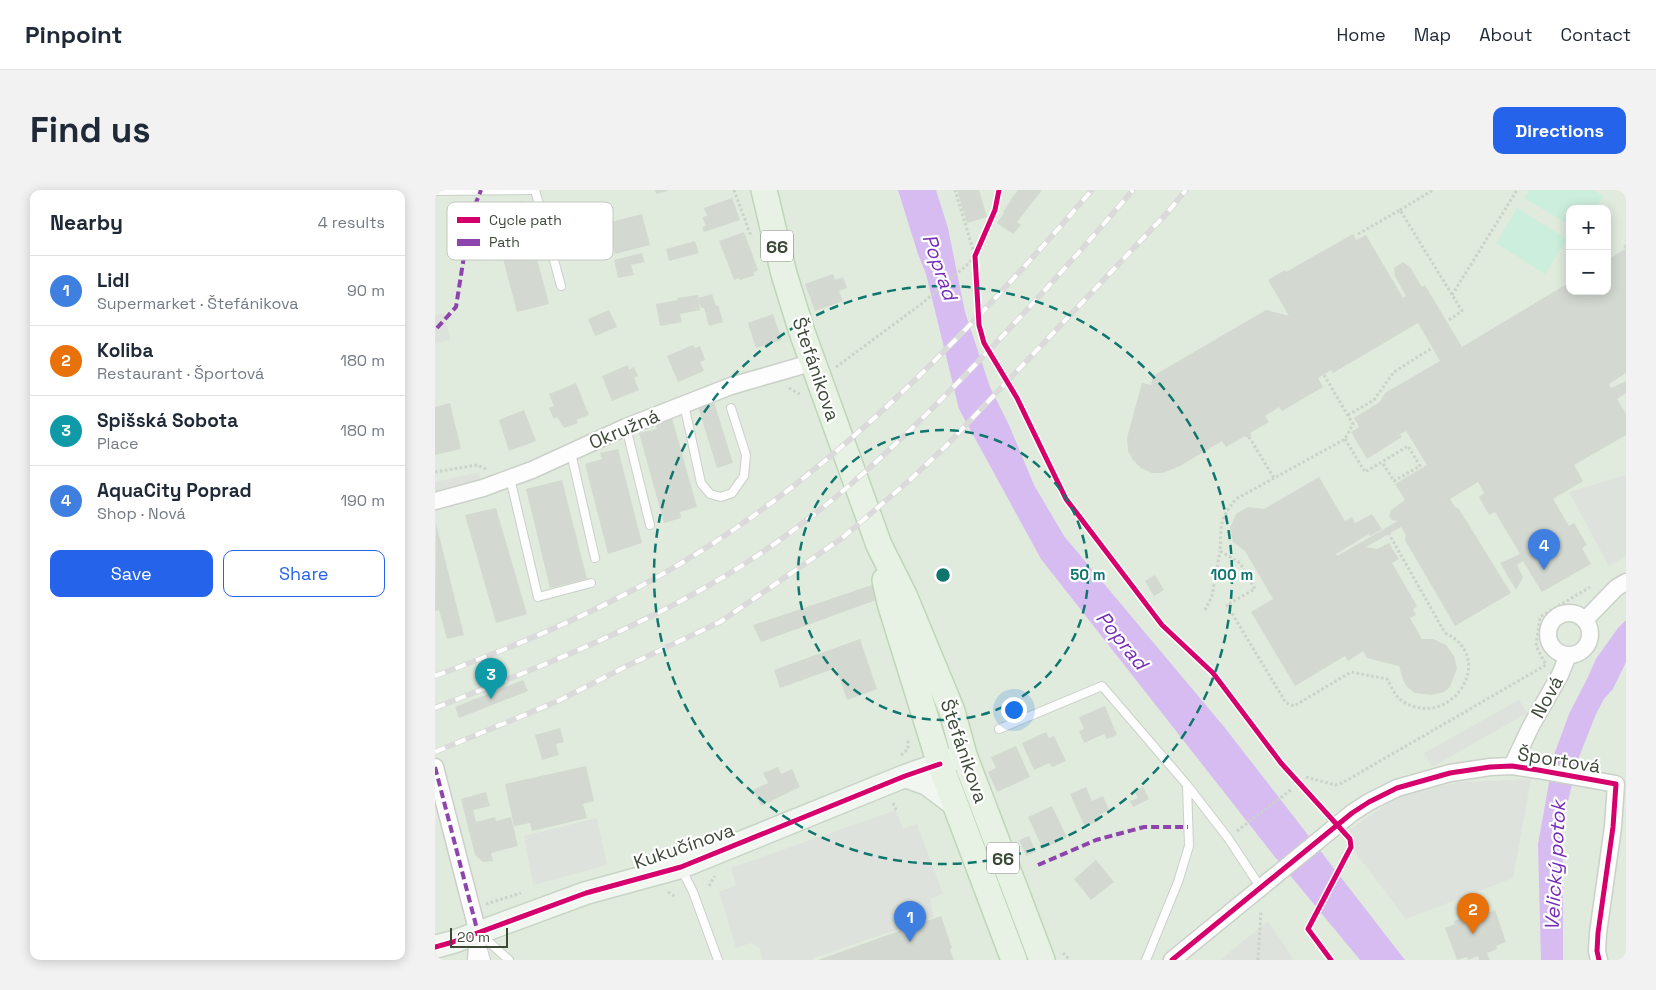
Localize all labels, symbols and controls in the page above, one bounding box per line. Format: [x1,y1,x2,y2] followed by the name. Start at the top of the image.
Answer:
[25,19,122,50] text: Pinpoint
[1337,23,1386,46] text: Home
[1414,23,1451,46] text: Map
[1479,23,1533,46] text: About
[1561,23,1631,46] text: Contact
[1493,107,1626,154] button: Directions
[30,108,151,152] text: Find us
[447,202,613,260] legend
[1566,205,1611,295] map controls
[1566,205,1611,250] button: +
[50,209,123,236] text: Nearby
[489,211,562,229] text: Cycle path
[318,212,385,233] text: 4 results
[761,230,793,262] road number: 66
[917,231,964,305] water label: Poprad
[489,233,520,251] text: Path
[1566,250,1611,295] button: −
[97,268,130,293] text: Lidl
[62,280,70,301] text: 1
[347,280,385,301] text: 90 m
[97,293,299,314] text: Supermarket · Štefánikova
[787,314,845,424] street label: Štefánikova
[97,338,153,363] text: Koliba
[61,350,71,371] text: 2
[340,350,385,371] text: 180 m
[97,363,264,384] text: Restaurant · Športová
[585,403,663,455] street label: Okružná
[97,408,238,433] text: Spišská Sobota
[61,420,71,441] text: 3
[340,420,385,441] text: 180 m
[97,433,139,454] text: Place
[97,478,252,503] text: AquaCity Poprad
[61,490,71,511] text: 4
[340,490,385,511] text: 190 m
[97,503,186,524] text: Shop · Nová
[1528,529,1560,570] pin: 4
[50,550,213,597] button: Save
[223,550,385,597] button: Share
[1070,565,1106,584] text: 50 m
[1211,565,1253,584] text: 100 m
[934,566,952,584] centre of rings
[1090,605,1155,676] water label: Poprad
[475,658,507,699] pin: 3
[1525,671,1569,723] street label: Nová
[935,696,993,806] street label: Štefánikova
[1001,697,1027,723] your location
[1516,741,1602,779] street label: Športová
[1539,798,1572,932] water label: Velický potok
[630,817,738,875] street label: Kukučínova
[987,842,1019,874] road number: 66
[1457,893,1489,934] pin: 2
[894,901,926,942] pin: 1
[450,925,507,948] scale bar
[457,928,490,946] text: 20 m

